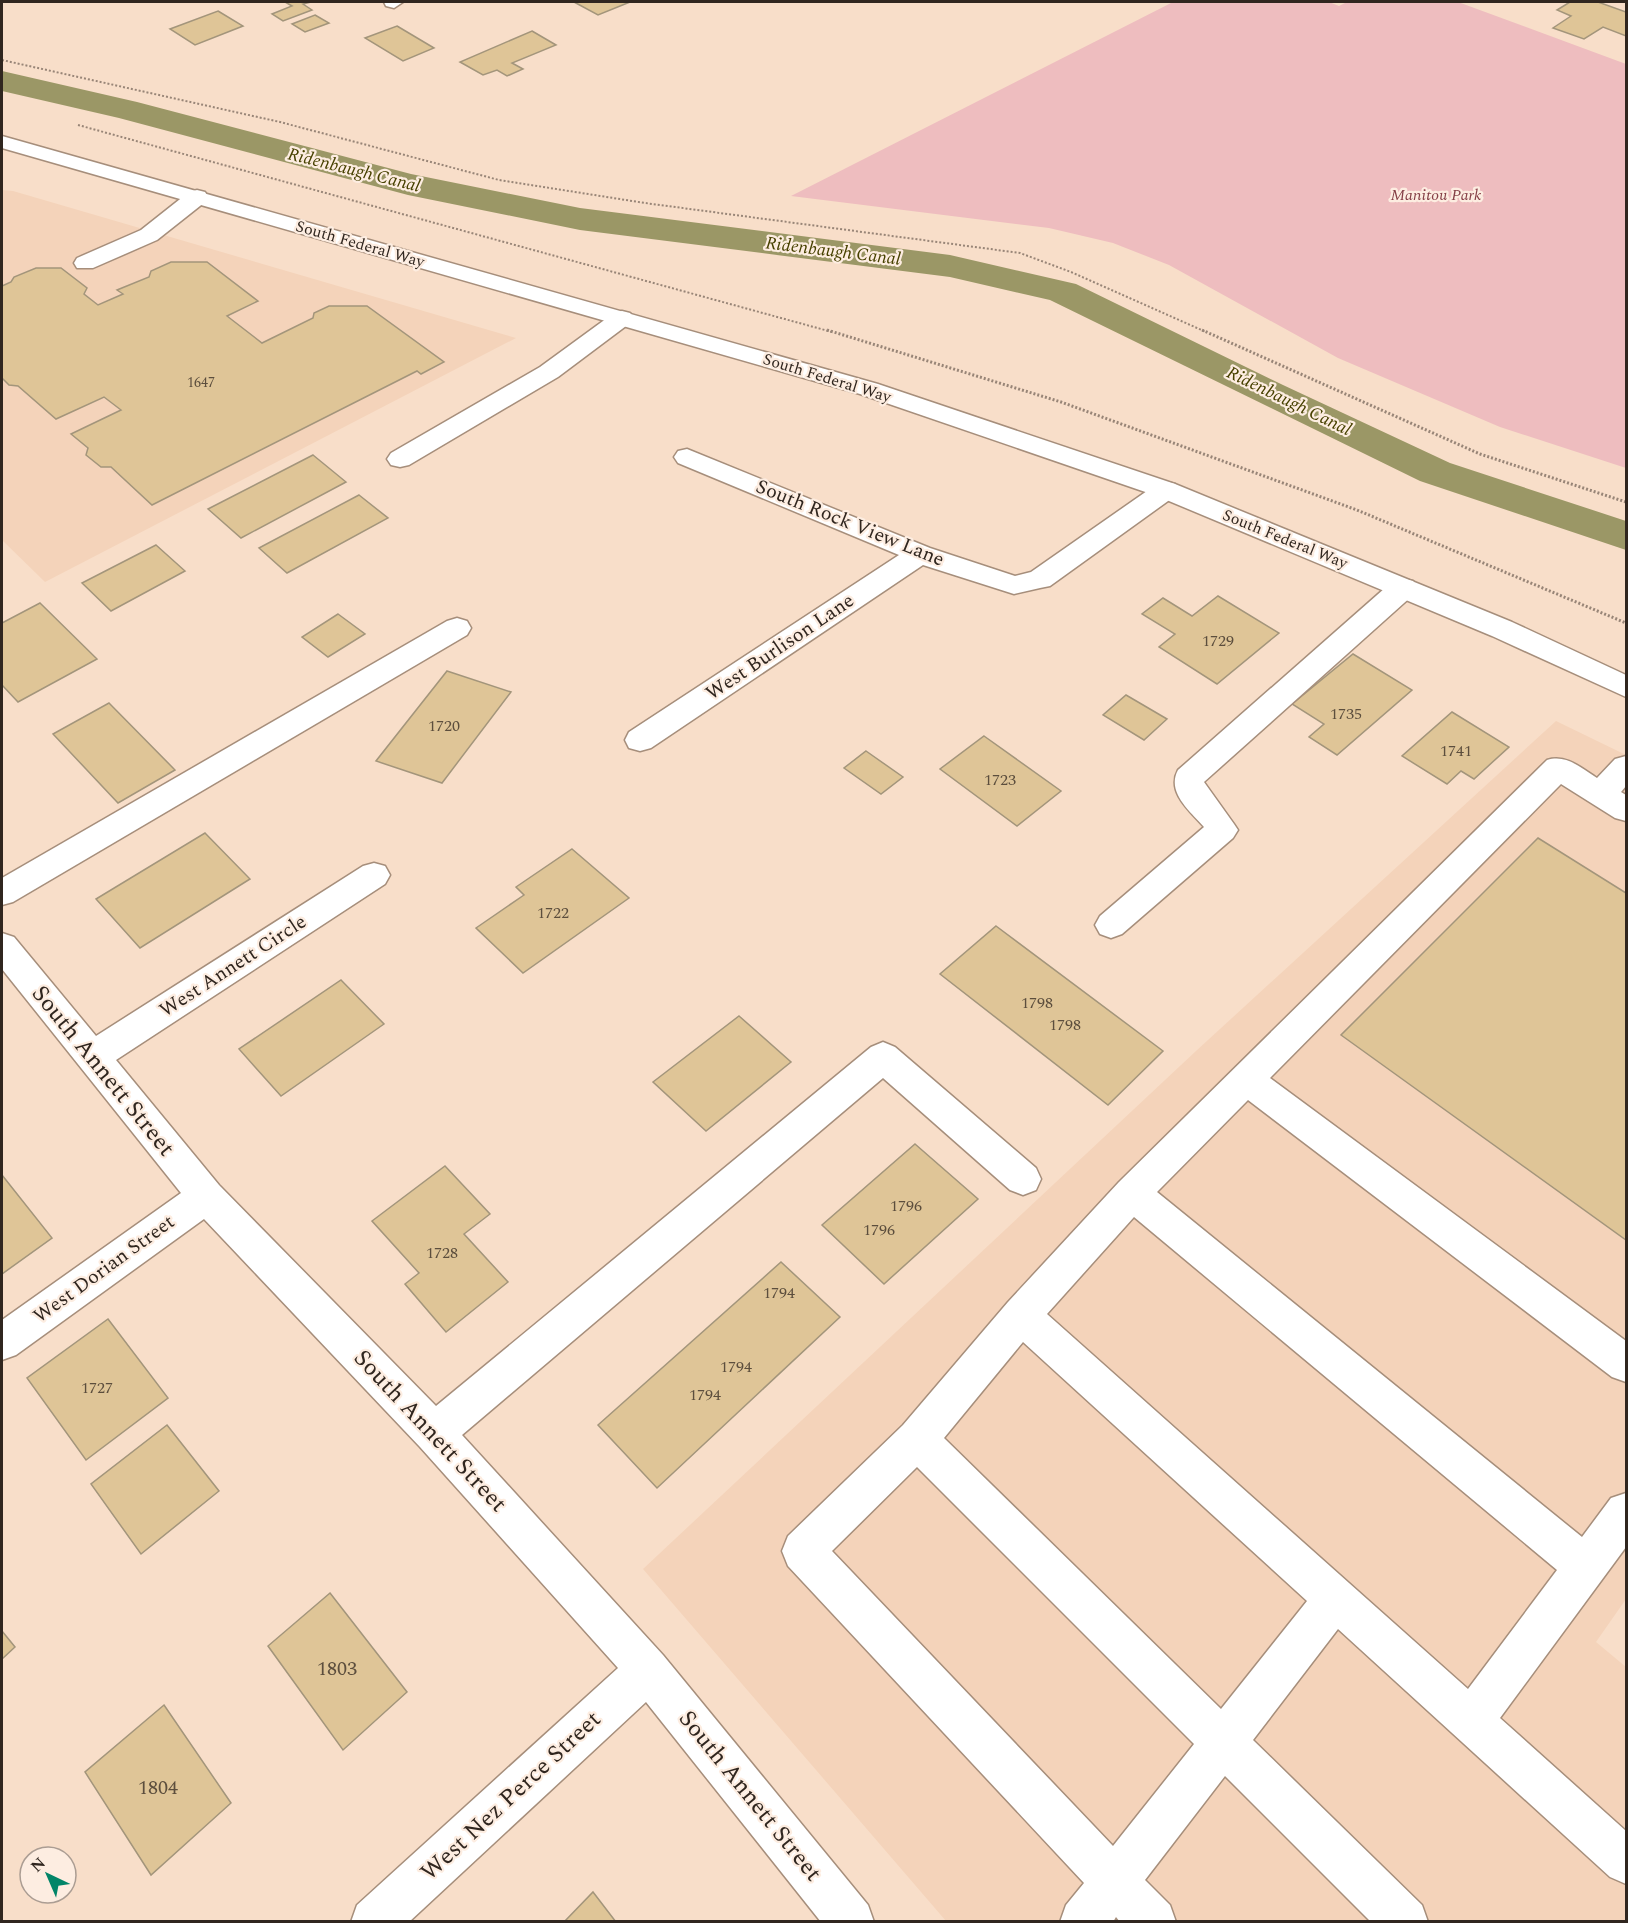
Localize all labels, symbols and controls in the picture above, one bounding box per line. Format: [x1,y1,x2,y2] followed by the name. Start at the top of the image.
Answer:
[285,140,424,200] water label: Ridenbaugh Canal
[1390,183,1482,207] park label: Manitou Park
[293,214,428,274] street label: South Federal Way
[764,229,902,273] water label: Ridenbaugh Canal
[760,347,895,409] street label: South Federal Way
[1222,359,1356,443] water label: Ridenbaugh Canal
[187,372,215,393] house number: 1647
[751,471,949,575] street label: South Rock View Lane
[1219,503,1352,576] street label: South Federal Way
[700,586,860,708] street label: West Burlison Lane
[1202,629,1234,653] house number: 1729
[1330,702,1362,726] house number: 1735
[428,714,460,738] house number: 1720
[1440,739,1472,763] house number: 1741
[984,768,1016,792] house number: 1723
[537,901,569,925] house number: 1722
[153,907,313,1025] street label: West Annett Circle
[22,977,184,1165] street label: South Annett Street
[1021,991,1053,1015] house number: 1798
[1049,1013,1081,1037] house number: 1798
[890,1194,922,1218] house number: 1796
[27,1207,181,1331] street label: West Dorian Street
[863,1218,895,1242] house number: 1796
[426,1241,458,1265] house number: 1728
[763,1281,795,1305] house number: 1794
[345,1341,515,1521] street label: South Annett Street
[720,1355,752,1379] house number: 1794
[81,1376,113,1400] house number: 1727
[689,1383,721,1407] house number: 1794
[317,1654,357,1684] house number: 1803
[413,1702,609,1890] street label: West Nez Perce Street
[669,1702,831,1890] street label: South Annett Street
[138,1773,178,1803] house number: 1804
[18,1845,78,1905] north arrow
[25,1852,51,1878] text: N

